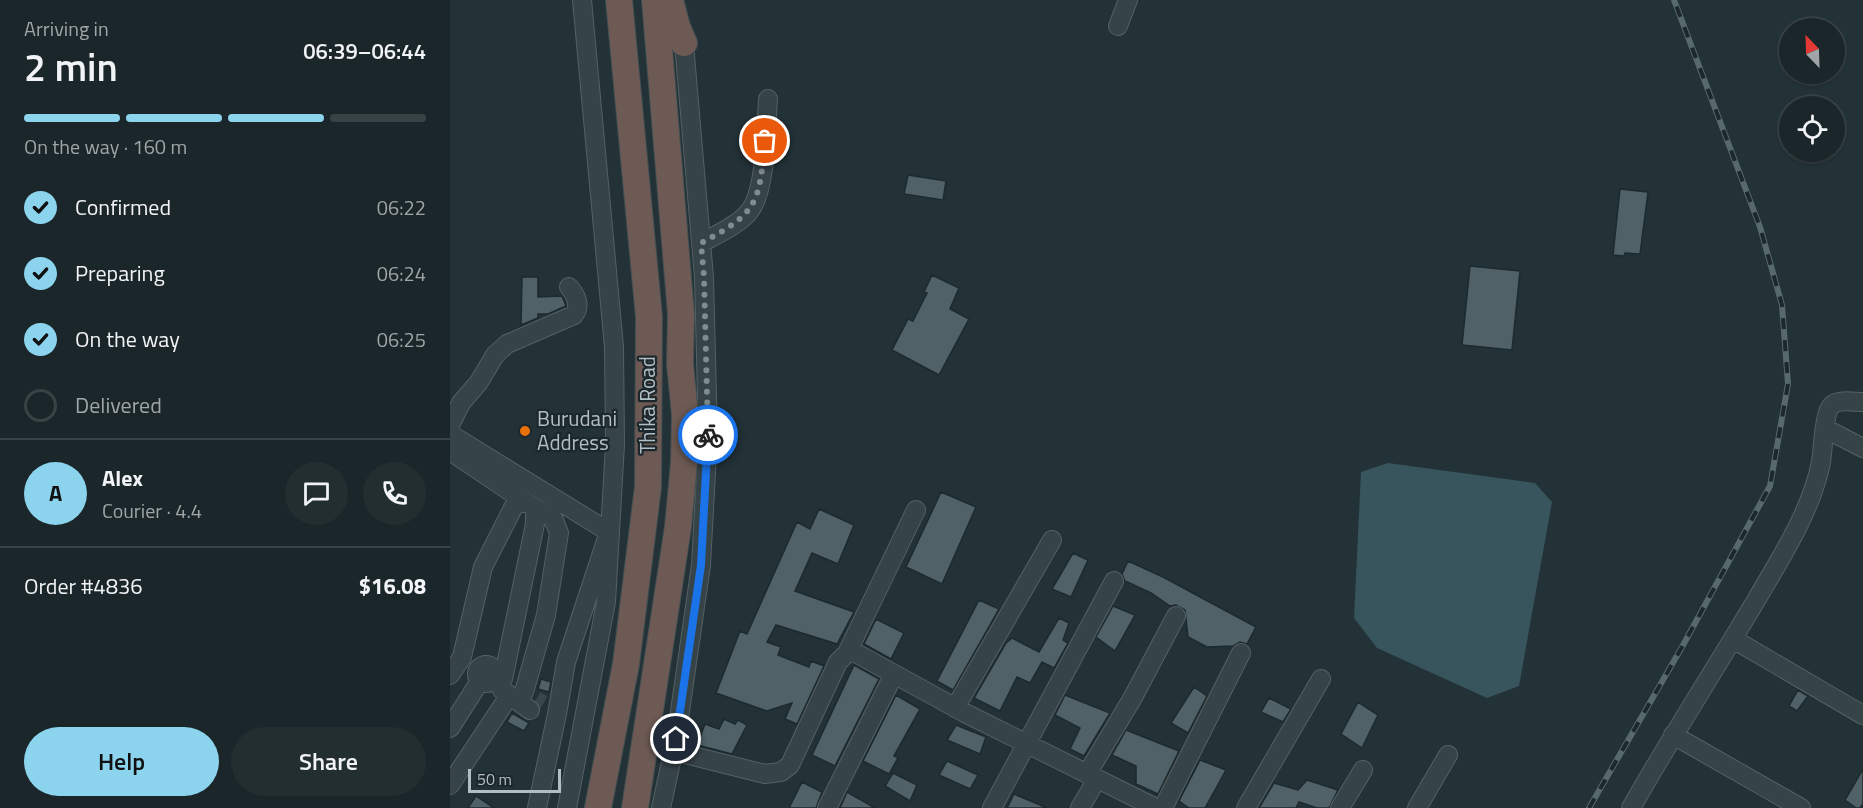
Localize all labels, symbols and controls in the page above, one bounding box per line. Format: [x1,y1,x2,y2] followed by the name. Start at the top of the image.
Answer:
[24,13,109,44] text: Arriving in
[1779,18,1845,84] north arrow
[1779,18,1845,162] map controls
[303,34,426,68] text: 06:39–06:44
[24,37,118,96] text: 2 min
[1779,96,1845,162] button: locate
[739,115,790,166] pin
[748,124,781,157] icon: bag
[24,131,187,162] text: On the way · 160 m
[75,190,171,224] text: Confirmed
[24,191,57,224] icon: check
[377,192,426,223] text: 06:22
[75,256,165,290] text: Preparing
[24,257,57,290] icon: check
[377,258,426,289] text: 06:24
[75,322,180,356] text: On the way
[24,323,57,356] icon: check
[377,324,426,355] text: 06:25
[631,356,663,454] street label: Thika Road
[75,388,162,422] text: Delivered
[537,402,617,458] place label: Burudani Address
[678,405,738,465] courier
[692,419,725,452] icon: bike
[518,424,532,438] marker: Burudani Address
[102,461,143,495] text: Alex
[285,462,348,525] button: chat
[363,462,426,525] button: phone
[49,476,62,510] text: A
[102,495,202,526] text: Courier · 4.4
[24,569,143,603] text: Order #4836
[359,569,426,603] text: $16.08
[650,713,701,764] pin
[659,722,692,755] icon: home
[24,727,219,796] button: Help
[231,727,426,796] button: Share
[468,766,561,794] scale bar
[477,767,512,791] text: 50 m

